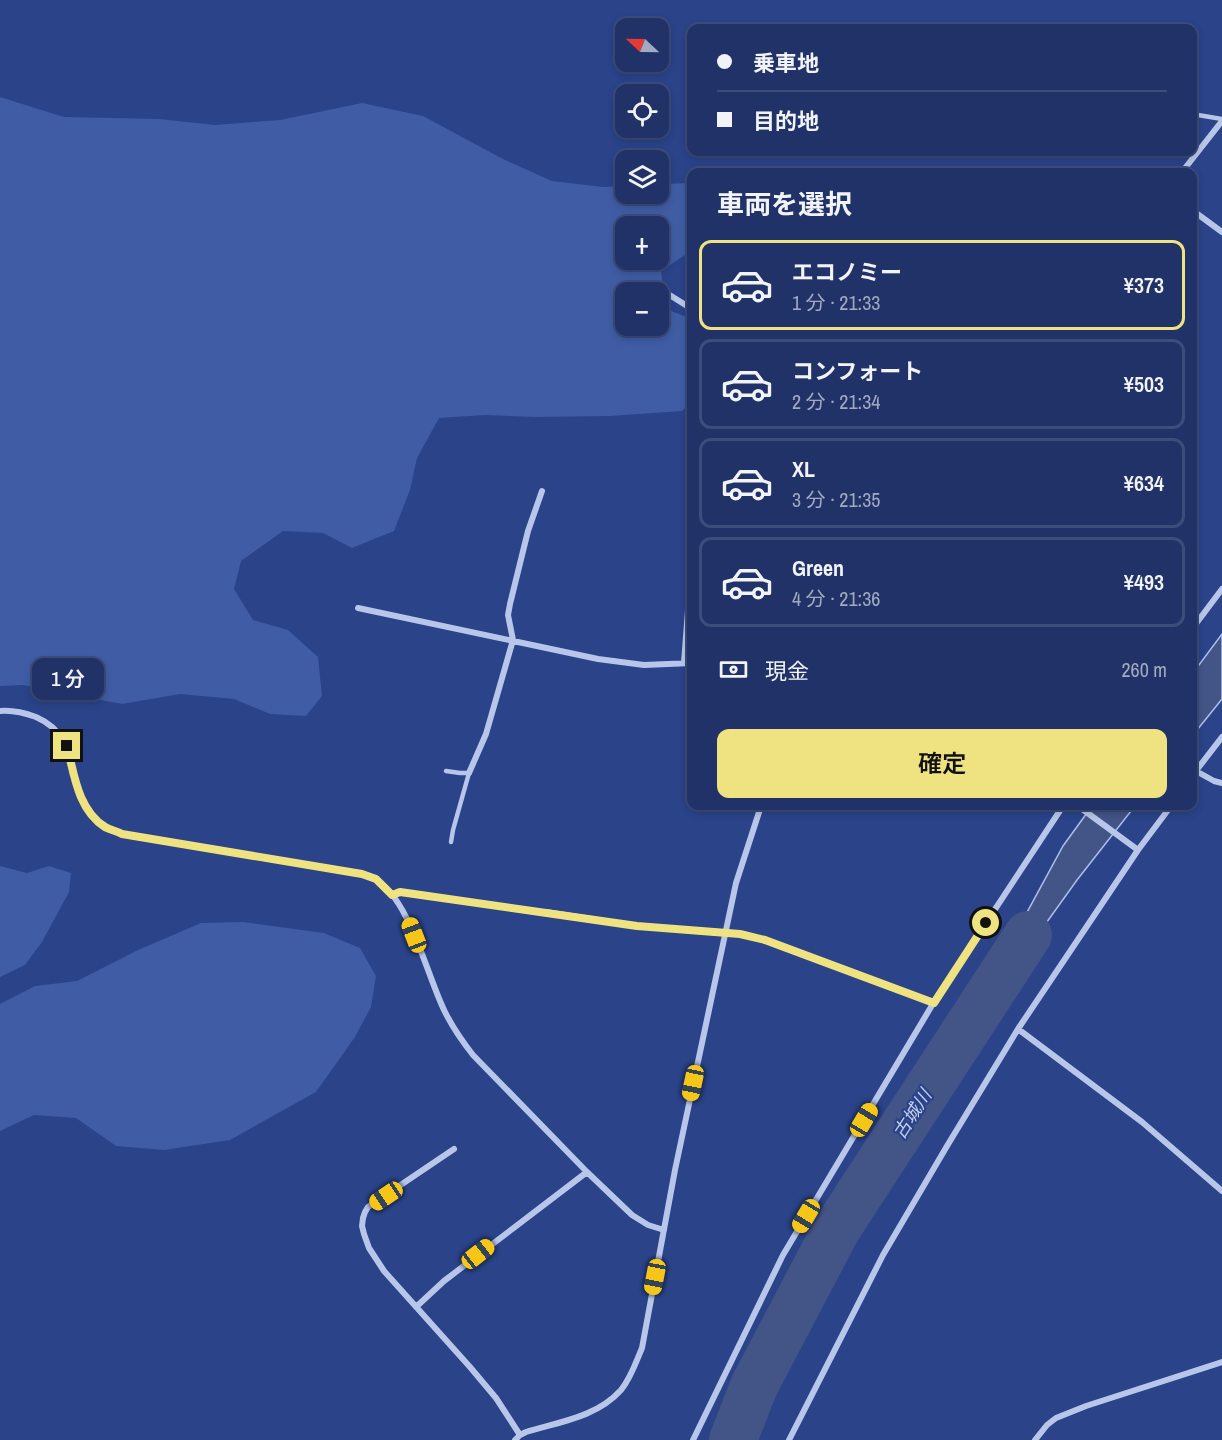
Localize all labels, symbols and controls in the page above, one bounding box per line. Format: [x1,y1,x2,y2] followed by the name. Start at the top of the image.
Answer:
[615,18,669,72] north arrow
[615,18,669,336] map controls
[753,48,819,78] text: 乗車地
[615,84,669,138] button: locate
[753,106,819,136] text: 目的地
[615,150,669,204] button: layers
[717,186,852,222] text: 車両を選択
[615,216,669,270] button: +
[792,257,902,287] text: エコノミー
[720,258,774,312] icon: car
[1124,270,1164,300] text: ¥373
[615,282,669,336] button: −
[792,289,880,316] text: 1 分 · 21:33
[792,356,923,386] text: コンフォート
[720,357,774,411] icon: car
[1124,369,1164,399] text: ¥503
[792,388,880,415] text: 2 分 · 21:34
[792,454,815,484] text: XL
[720,456,774,510] icon: car
[1124,468,1164,498] text: ¥634
[792,486,880,513] text: 3 分 · 21:35
[792,553,844,583] text: Green
[720,555,774,609] icon: car
[1124,567,1164,597] text: ¥493
[792,585,880,612] text: 4 分 · 21:36
[717,653,750,686] icon: cash
[765,656,809,686] text: 現金
[1121,656,1167,683] text: 260 m
[31,659,103,701] callout: 1 分
[51,665,85,692] text: 1 分
[717,729,1167,798] button: 確定
[53,732,80,759] route end
[972,909,999,936] route start
[399,915,429,955] car
[680,1064,706,1102] car
[887,1083,938,1143] water label: 古城川
[847,1100,881,1140] car
[366,1178,406,1214] car
[789,1196,823,1236] car
[458,1236,498,1272] car
[643,1258,667,1296] car

